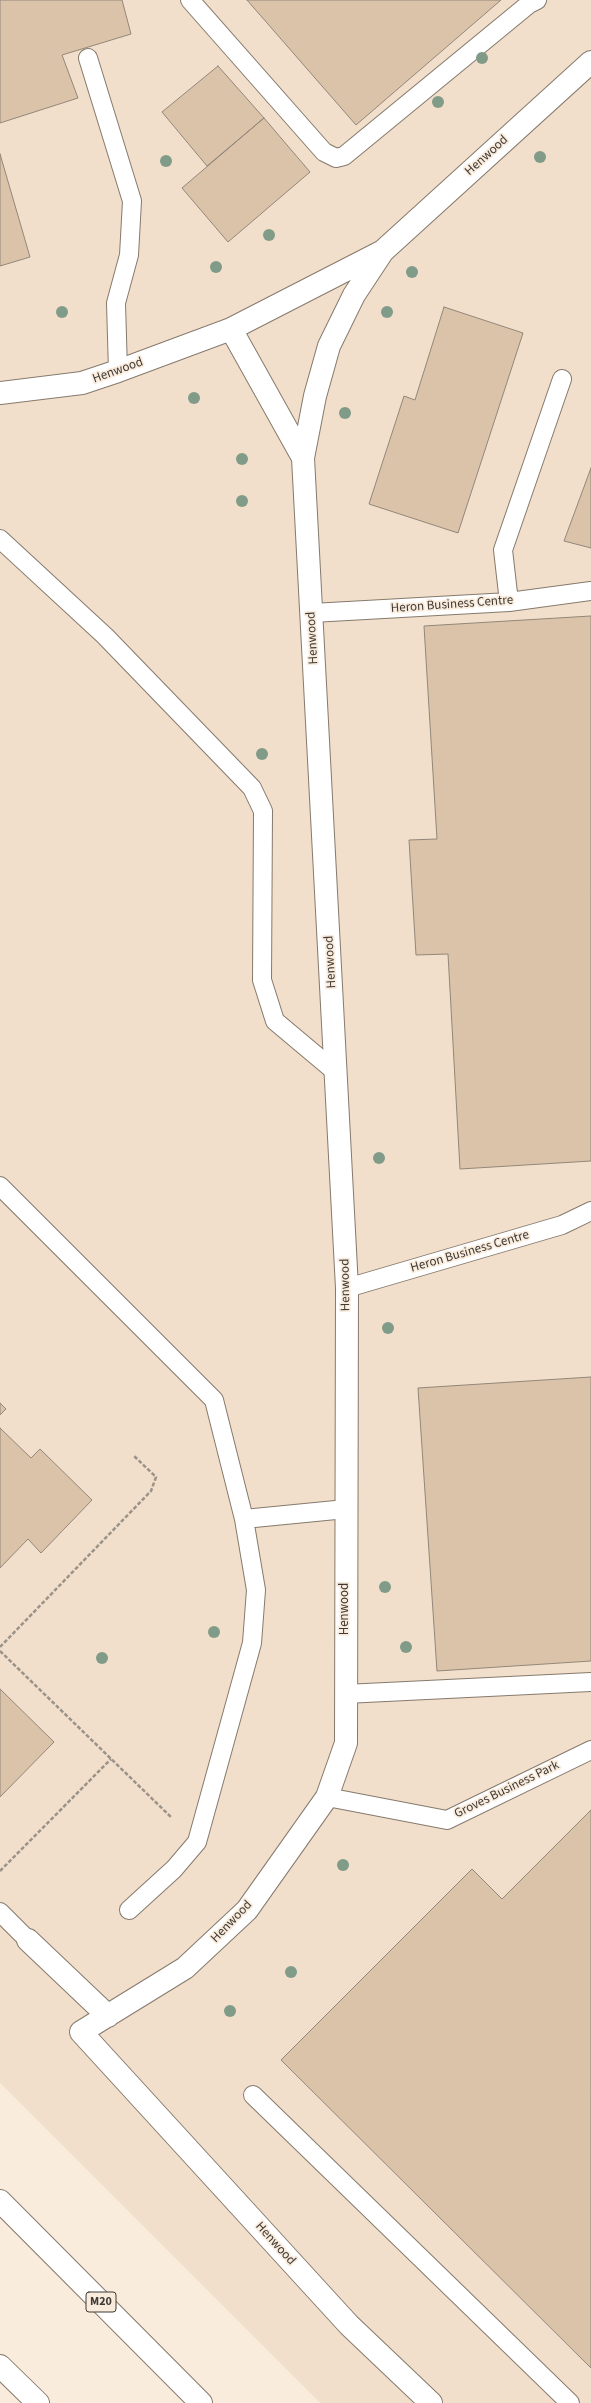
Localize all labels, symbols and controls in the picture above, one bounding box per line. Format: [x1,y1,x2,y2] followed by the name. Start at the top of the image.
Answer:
[462,133,512,179] street label: Henwood
[91,355,145,387] street label: Henwood
[390,593,514,617] street label: Heron Business Centre
[304,611,322,665] street label: Henwood
[322,935,340,989] street label: Henwood
[409,1228,531,1276] street label: Heron Business Centre
[338,1259,354,1311] street label: Henwood
[337,1583,353,1635] street label: Henwood
[452,1758,562,1822] street label: Groves Business Park
[208,1898,256,1946] street label: Henwood
[252,2219,298,2269] street label: Henwood
[86,2292,116,2312] road number: M20

